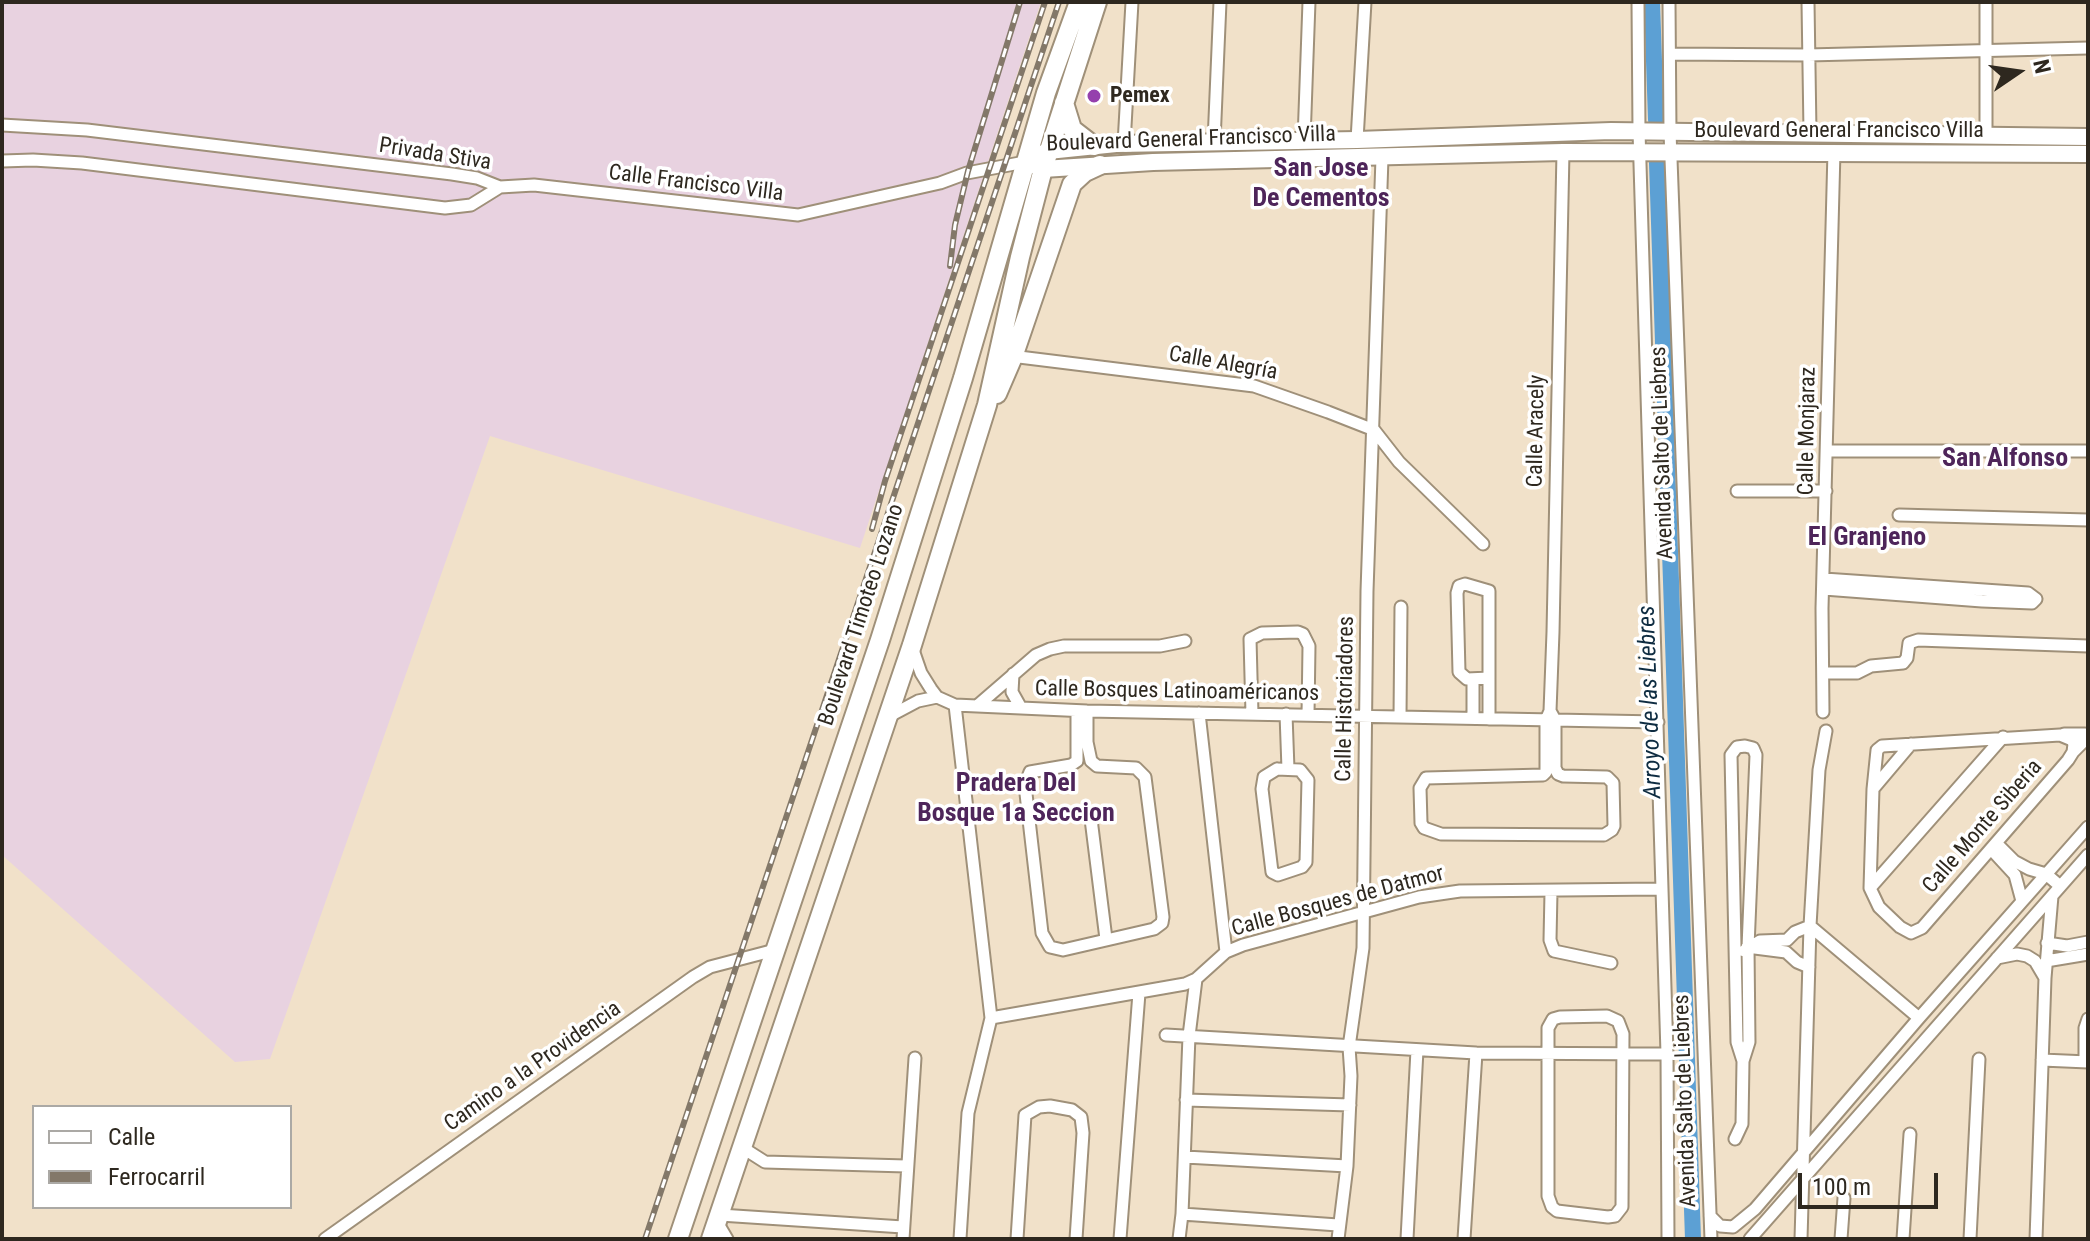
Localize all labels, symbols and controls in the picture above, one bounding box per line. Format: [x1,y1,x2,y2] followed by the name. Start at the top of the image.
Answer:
[1978,32,2058,112] north arrow
[2028,57,2056,76] text: N
[1110,83,1170,109] place label: Pemex
[1085,87,1103,105] marker: Pemex
[1694,118,1984,144] street label: Boulevard General Francisco Villa
[1046,122,1336,158] street label: Boulevard General Francisco Villa
[377,133,493,177] street label: Privada Stiva
[1252,153,1390,214] district label: San Jose De Cementos
[607,160,785,208] street label: Calle Francisco Villa
[1167,341,1279,387] street label: Calle Alegría
[1646,346,1680,560] street label: Avenida Salto de Liebres
[1794,366,1822,496] street label: Calle Monjaraz
[1523,374,1551,488] street label: Calle Aracely
[1942,443,2068,475] district label: San Alfonso
[814,501,910,729] street label: Boulevard Timoteo Lozano
[1808,522,1926,554] district label: El Granjeno
[1633,605,1669,799] water label: Arroyo de las Liebres
[1331,616,1361,782] street label: Calle Historiadores
[1035,676,1319,708] street label: Calle Bosques Latinoaméricanos
[1918,755,2048,899] street label: Calle Monte Siberia
[917,768,1115,830] district label: Pradera Del Bosque 1a Seccion
[1229,861,1447,943] street label: Calle Bosques de Datmor
[1669,994,1703,1208] street label: Avenida Salto de Liebres
[440,996,626,1138] street label: Camino a la Providencia
[32,1105,292,1209] legend
[108,1123,155,1151] text: Calle
[1802,1157,1942,1207] scale bar
[108,1163,205,1191] text: Ferrocarril
[1812,1173,1871,1201] text: 100 m

